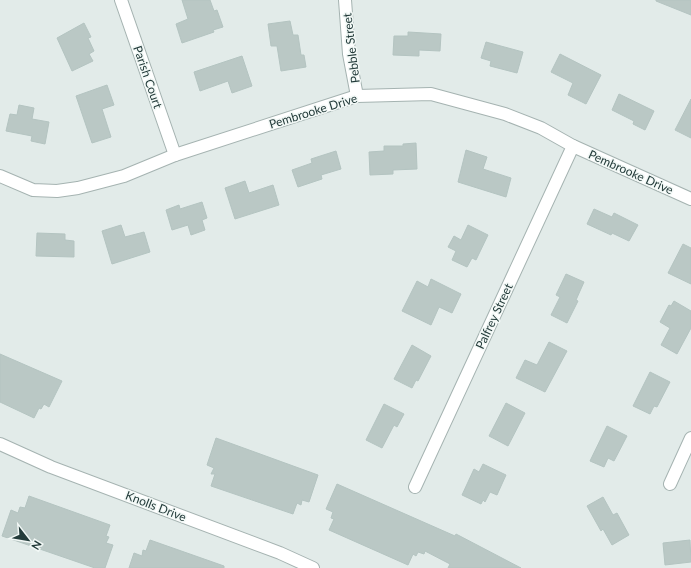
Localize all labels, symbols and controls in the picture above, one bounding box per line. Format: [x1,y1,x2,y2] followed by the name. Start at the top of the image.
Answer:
[339,11,363,84] street label: Pebble Street
[130,44,166,111] street label: Parish Court
[267,90,359,132] street label: Pembrooke Drive
[586,147,676,197] street label: Pembrooke Drive
[472,280,516,351] street label: Palfrey Street
[123,488,189,524] street label: Knolls Drive
[8,520,48,560] north arrow
[29,538,45,552] text: N

